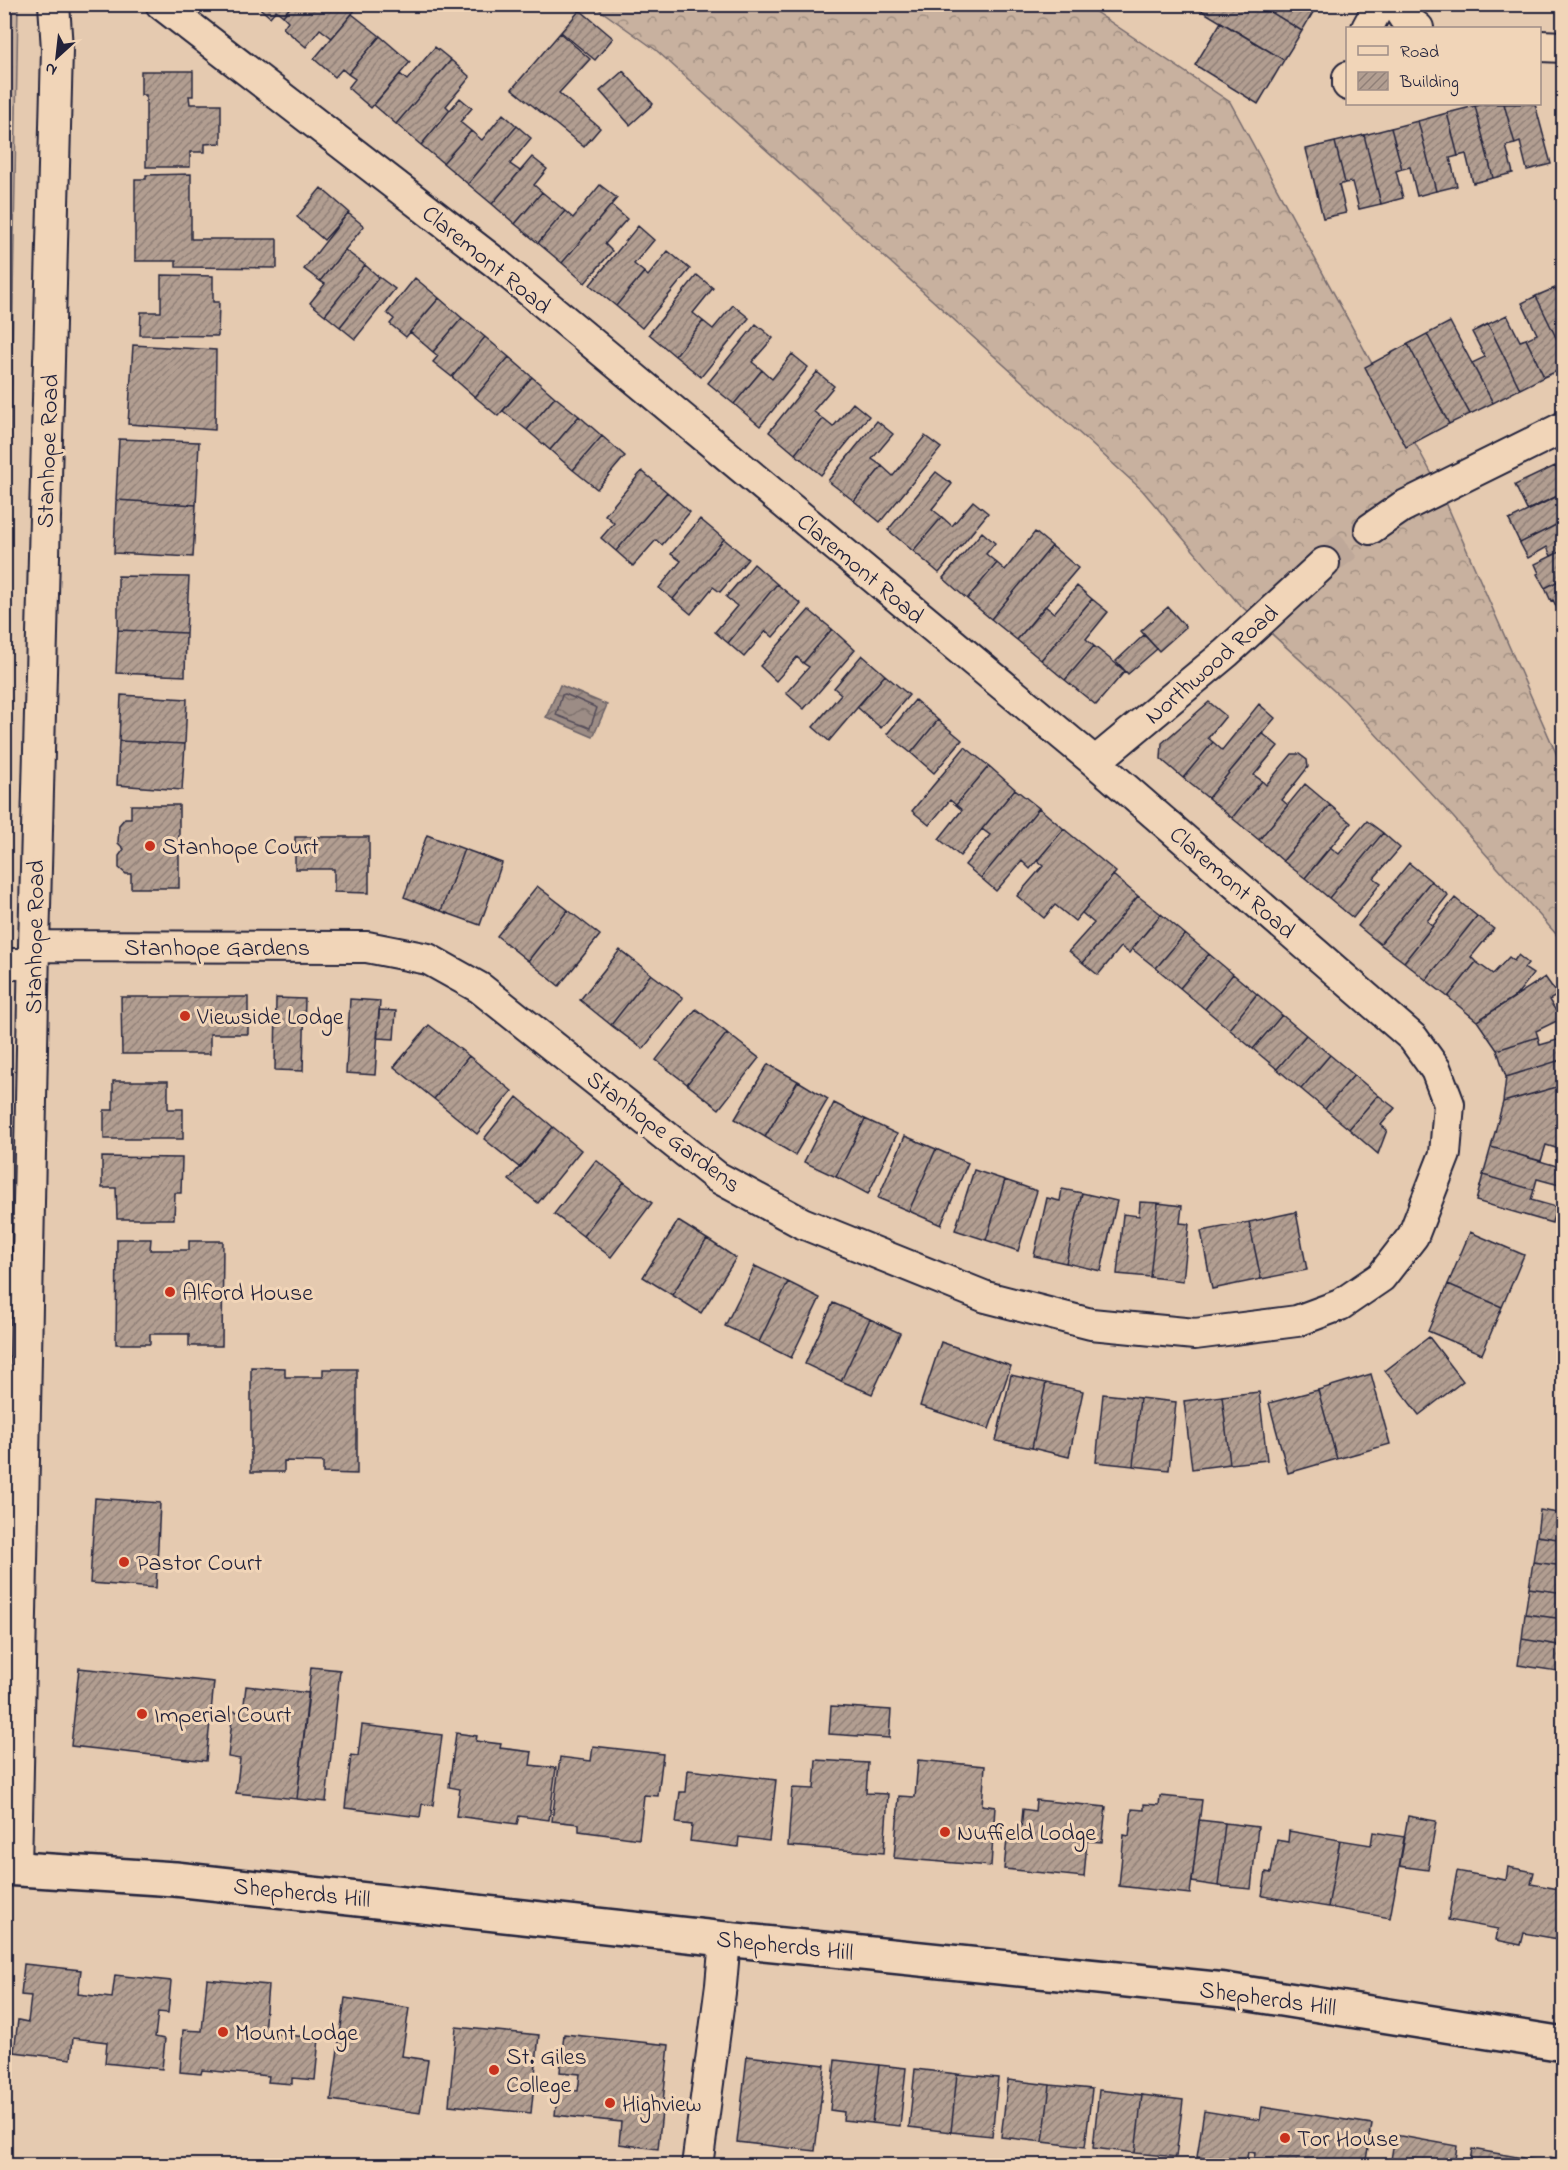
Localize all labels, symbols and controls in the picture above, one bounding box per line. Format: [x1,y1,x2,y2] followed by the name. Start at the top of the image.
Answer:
[27,27,87,87] north arrow
[1346,27,1541,105] legend
[1400,40,1439,66] text: Road
[41,55,61,82] text: N
[1399,70,1459,97] text: Building
[413,198,558,324] street label: Claremont Road
[29,373,70,529] street label: Stanhope Road
[788,506,931,634] street label: Claremont Road
[1138,597,1288,734] street label: Northwood Road
[1160,819,1303,949] street label: Claremont Road
[162,831,319,866] place label: Stanhope Court
[143,839,157,853] marker: Stanhope Court
[18,859,55,1014] street label: Stanhope Road
[124,932,310,967] street label: Stanhope Gardens
[196,1001,344,1036] place label: Viewside Lodge
[178,1009,192,1023] marker: Viewside Lodge
[578,1063,747,1203] street label: Stanhope Gardens
[182,1277,313,1312] place label: Alford House
[163,1285,177,1299] marker: Alford House
[136,1547,262,1582] place label: Pastor Court
[117,1555,131,1569] marker: Pastor Court
[154,1699,292,1734] place label: Imperial Court
[135,1707,149,1721] marker: Imperial Court
[957,1817,1096,1852] place label: Nuffield Lodge
[938,1825,952,1839] marker: Nuffield Lodge
[232,1870,372,1919] street label: Shepherds Hill
[715,1923,855,1972] street label: Shepherds Hill
[1197,1974,1338,2027] street label: Shepherds Hill
[235,2017,358,2052] place label: Mount Lodge
[216,2025,230,2039] marker: Mount Lodge
[506,2041,587,2104] place label: St. Giles College
[487,2063,501,2077] marker: St. Giles College
[622,2088,702,2123] place label: Highview
[603,2096,617,2110] marker: Highview
[1297,2123,1399,2158] place label: Tor House
[1278,2131,1292,2145] marker: Tor House

